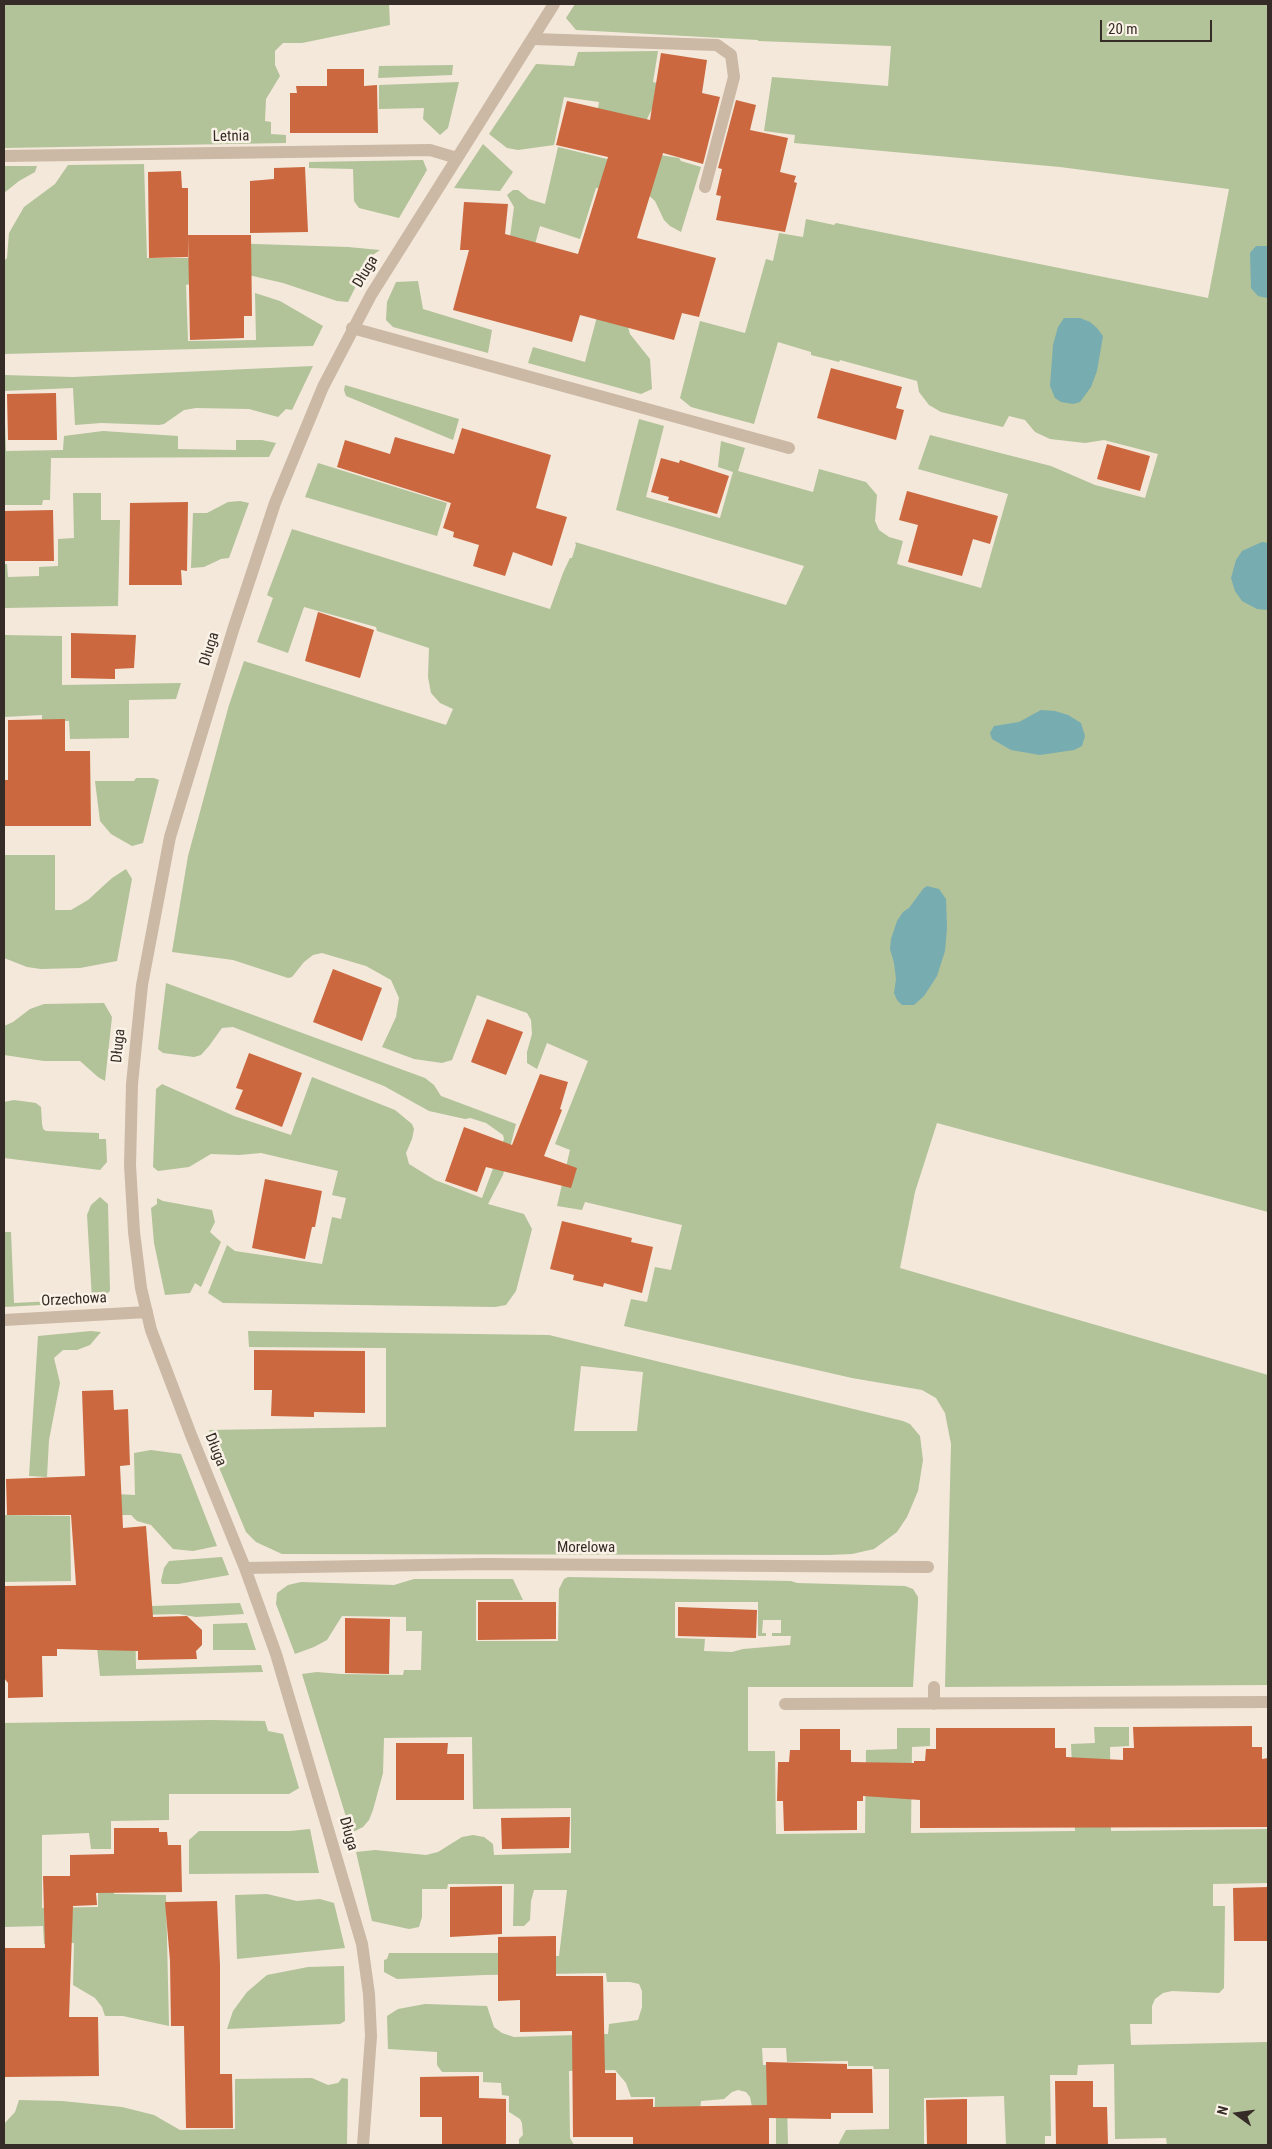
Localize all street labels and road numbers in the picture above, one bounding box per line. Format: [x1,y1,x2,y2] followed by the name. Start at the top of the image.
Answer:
[213,128,249,146] street label: Letnia
[349,253,383,291] street label: Długa
[196,630,224,668] street label: Długa
[108,1028,130,1064] street label: Długa
[41,1289,107,1311] street label: Orzechowa
[200,1431,230,1469] street label: Długa
[557,1539,615,1557] street label: Morelowa
[335,1815,361,1853] street label: Długa

